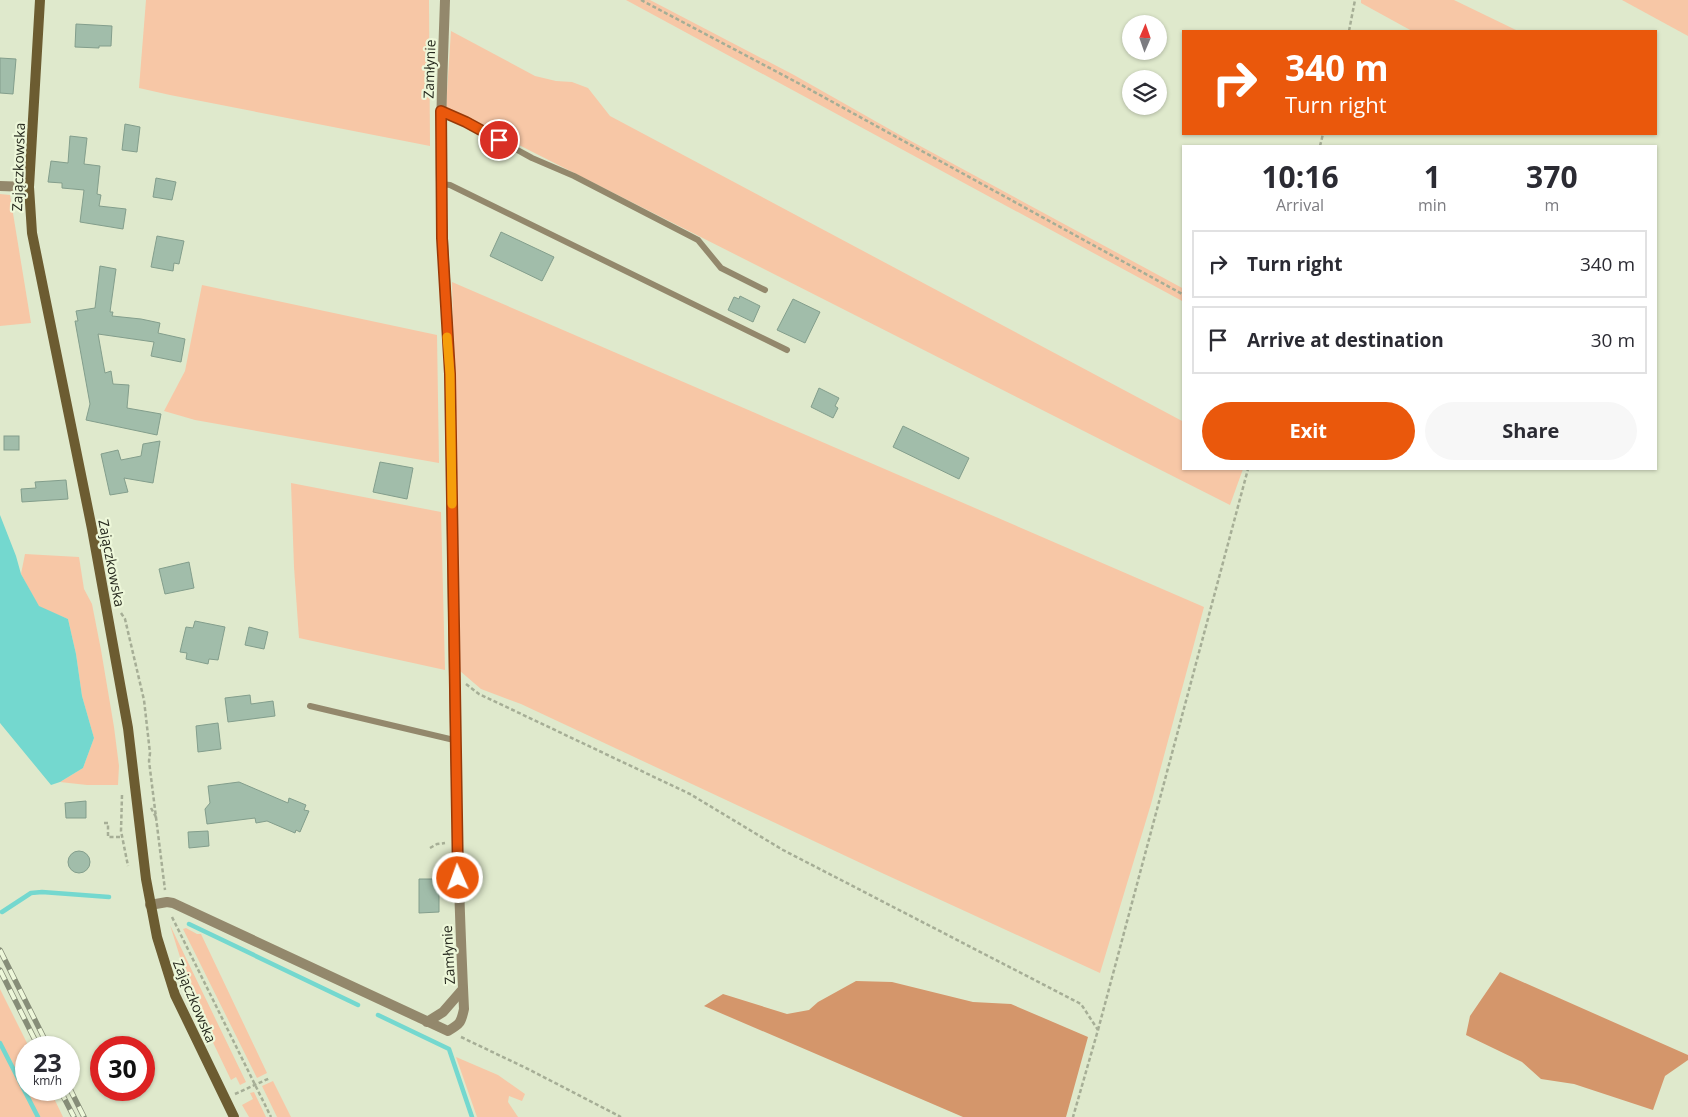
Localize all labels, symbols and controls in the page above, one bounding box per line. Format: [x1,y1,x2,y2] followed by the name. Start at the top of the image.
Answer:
[1122,15,1168,60] north arrow
[1122,15,1167,115] map controls
[418,39,440,99] street label: Zamłynie
[1285,44,1389,91] text: 340 m
[1202,50,1267,115] icon: right
[1122,70,1167,115] button: layers
[1285,89,1387,119] text: Turn right
[478,119,520,161] pin
[7,122,29,212] street label: Zajączkowska
[485,126,513,154] icon: arrive
[1261,156,1339,197] text: 10:16
[1424,156,1441,197] text: 1
[1526,156,1578,197] text: 370
[1276,194,1324,216] text: Arrival
[1418,194,1447,216] text: min
[1544,194,1559,216] text: m
[1204,250,1232,278] icon: right
[1247,251,1342,277] text: Turn right
[1580,251,1635,277] text: 340 m
[1204,326,1232,354] icon: arrive
[1247,327,1444,353] text: Arrive at destination
[1591,327,1635,353] text: 30 m
[1202,402,1415,460] button: Exit
[1425,402,1637,460] button: Share
[94,518,130,608] street label: Zajączkowska
[431,851,483,903] position arrow
[437,925,459,985] street label: Zamłynie
[169,956,221,1046] street label: Zajączkowska
[90,1036,155,1101] speed limit sign: 30
[33,1045,62,1079] text: 23
[33,1072,62,1089] text: km/h

